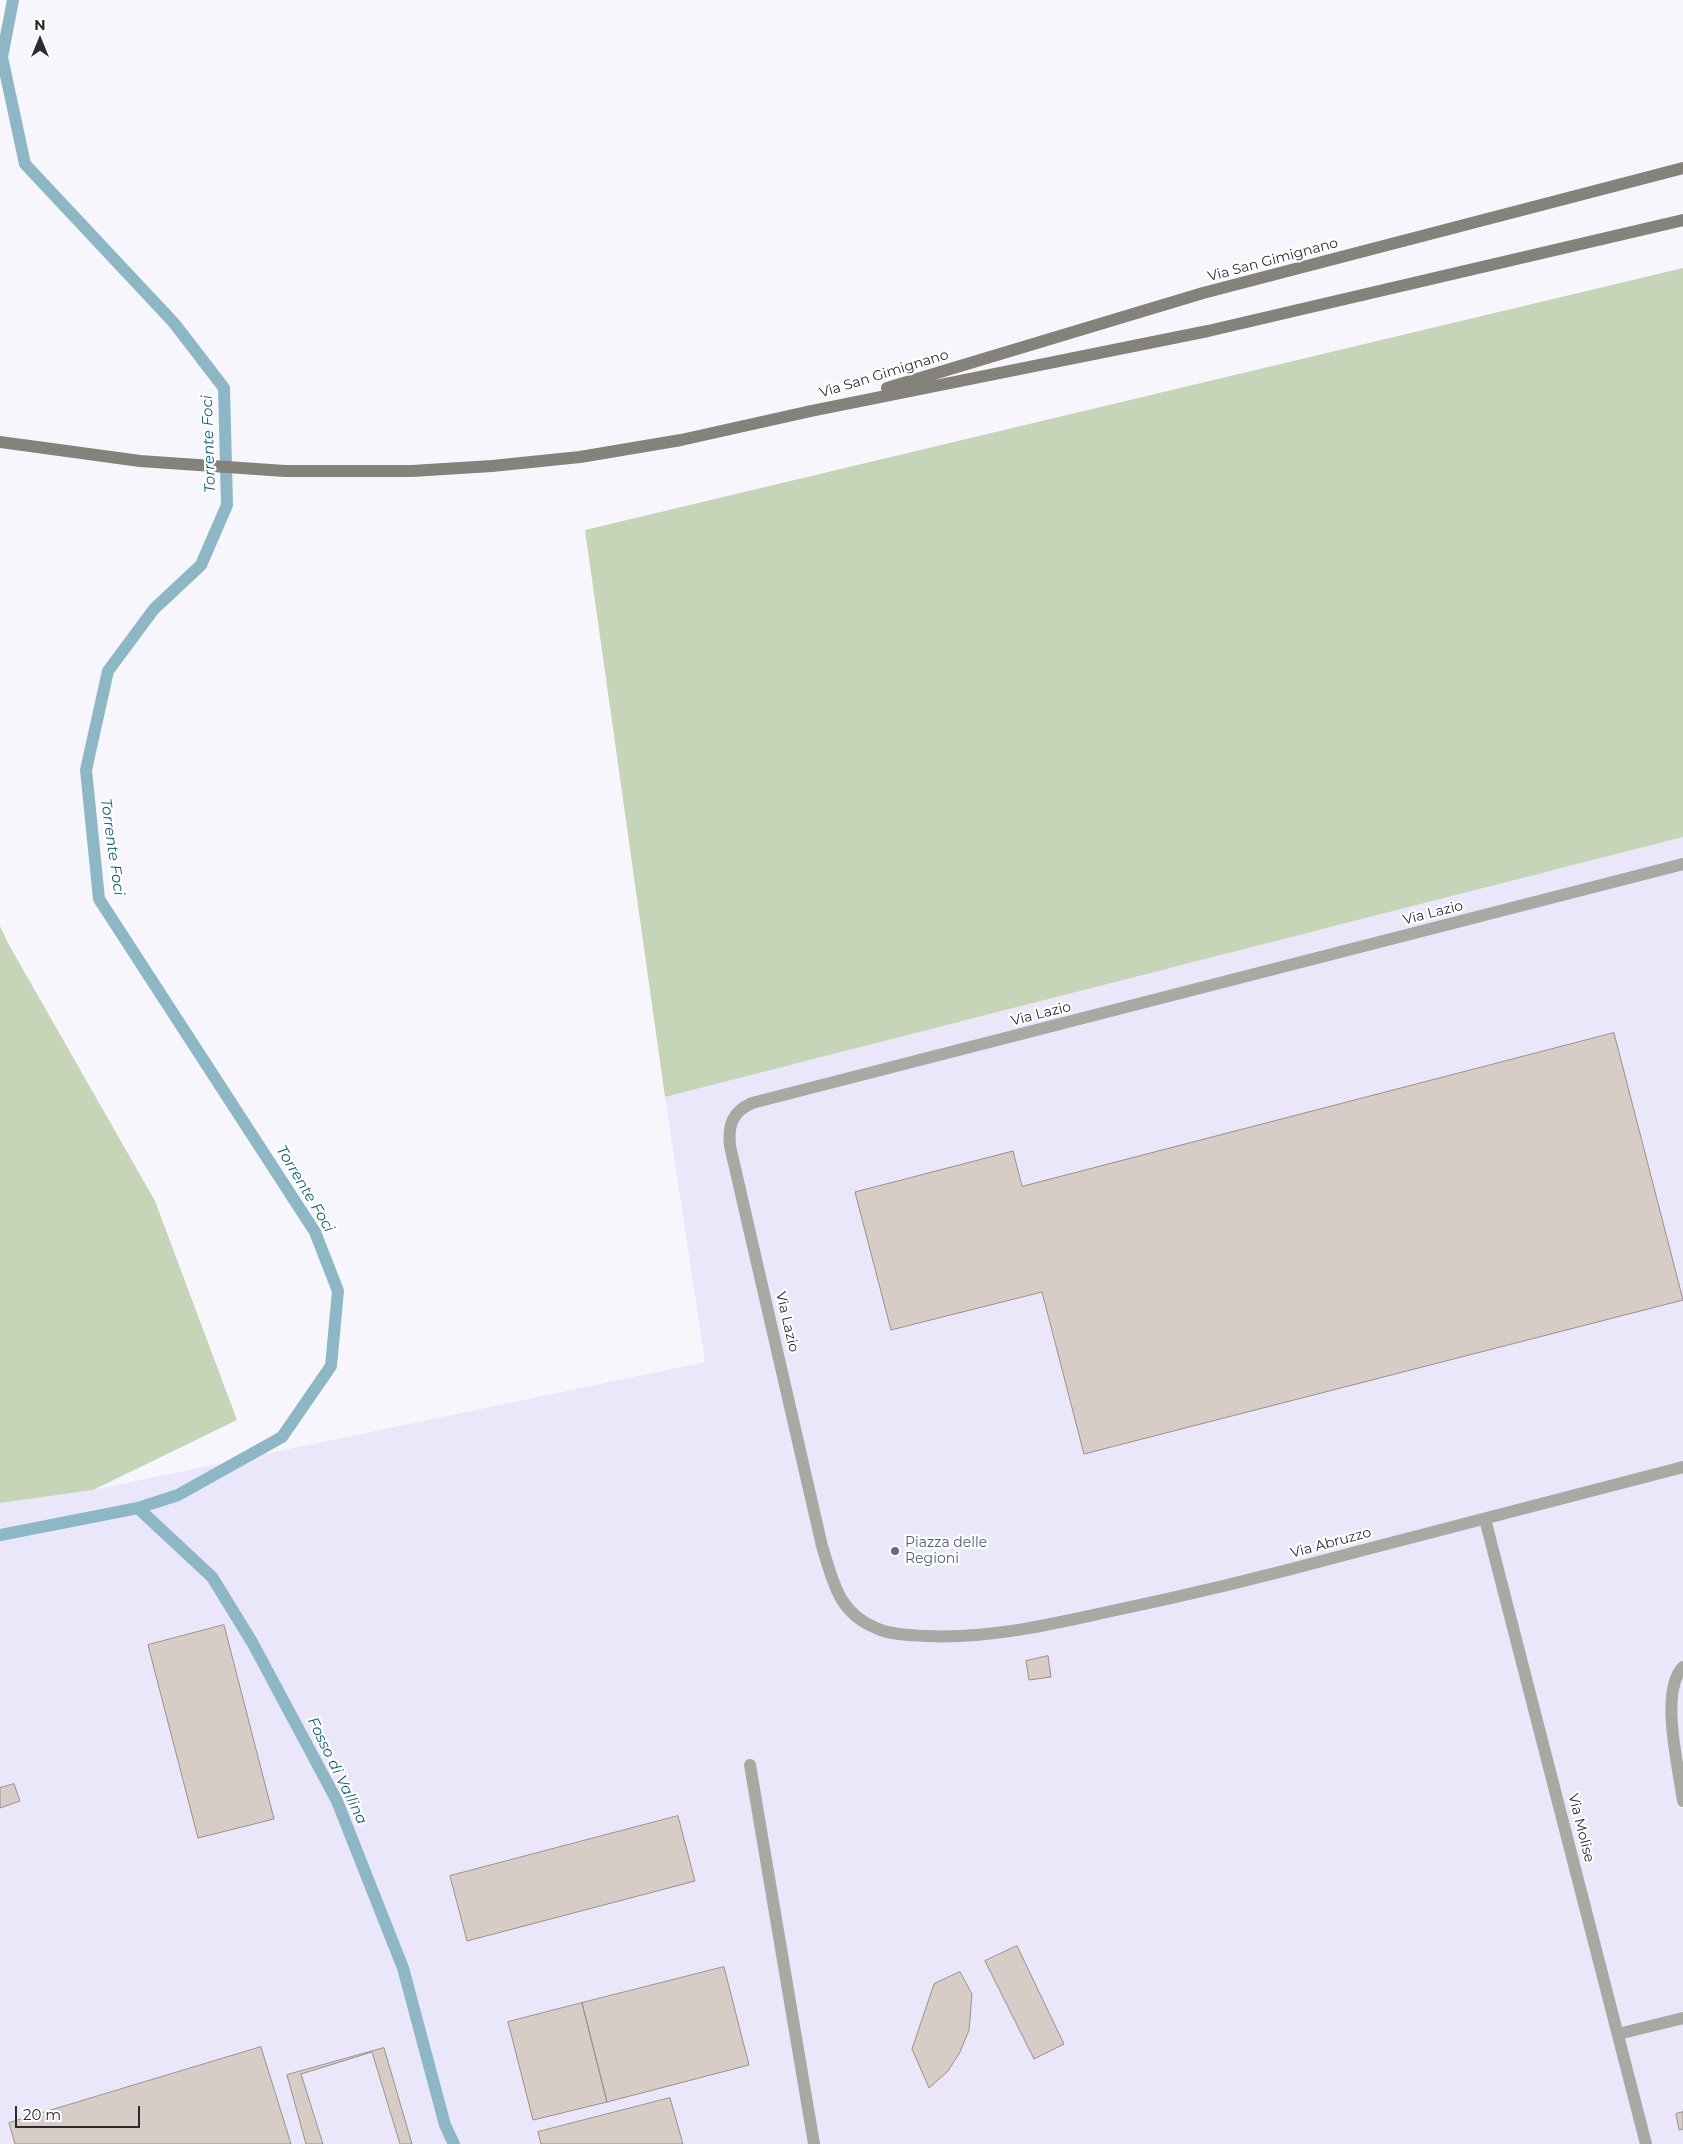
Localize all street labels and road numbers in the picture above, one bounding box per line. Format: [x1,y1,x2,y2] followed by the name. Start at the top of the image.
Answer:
[1206,235,1340,285] street label: Via San Gimignano
[817,346,951,402] street label: Via San Gimignano
[1401,897,1465,929] street label: Via Lazio
[1009,998,1073,1030] street label: Via Lazio
[772,1290,802,1354] street label: Via Lazio
[1289,1524,1373,1562] street label: Via Abruzzo
[1564,1792,1598,1864] street label: Via Molise

